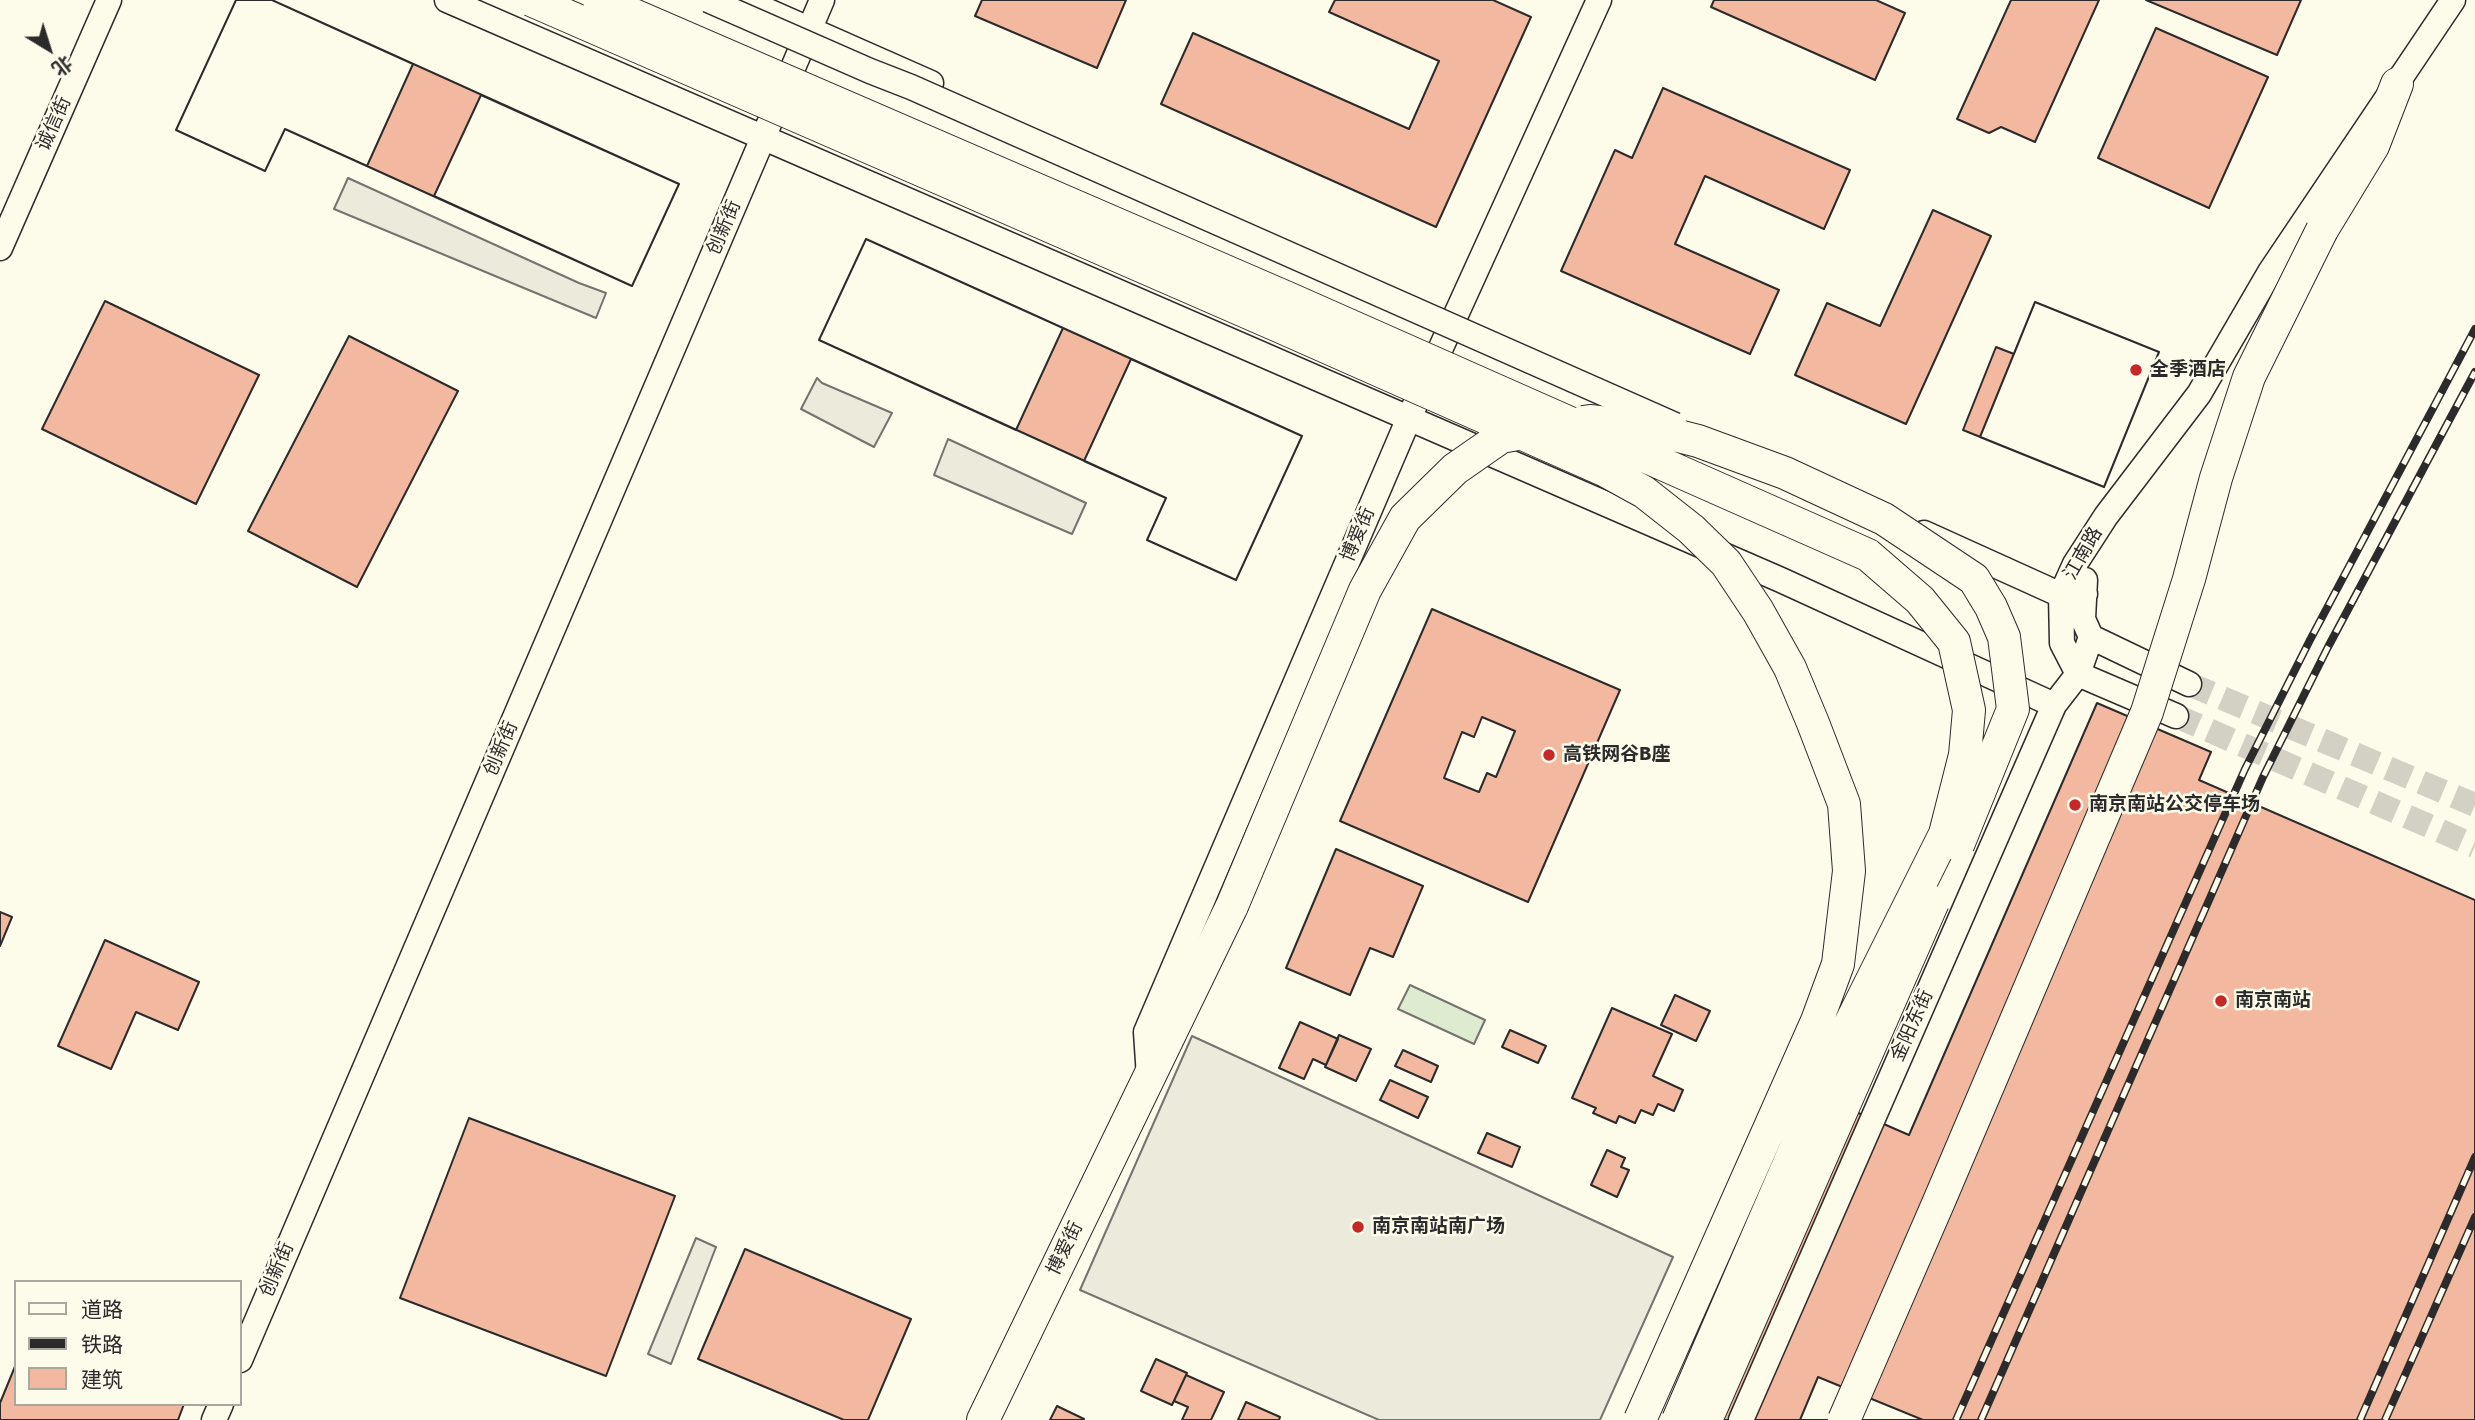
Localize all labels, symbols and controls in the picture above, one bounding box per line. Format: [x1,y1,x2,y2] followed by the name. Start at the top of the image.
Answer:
[14,14,84,84] north arrow
[46,49,78,82] text: 北
[33,93,77,155] street label: 诚信街
[703,197,747,259] street label: 创新街
[2150,359,2226,381] place label: 全季酒店
[2128,362,2144,378] marker: 全季酒店
[1337,504,1381,566] street label: 博爱街
[2060,524,2108,584] street label: 江南路
[480,718,524,780] street label: 创新街
[1563,744,1671,766] place label: 高铁网谷B座
[1541,747,1557,763] marker: 高铁网谷B座
[2089,794,2260,816] place label: 南京南站公交停车场
[2067,797,2083,813] marker: 南京南站公交停车场
[1887,987,1939,1065] street label: 金阳东街
[2235,990,2311,1012] place label: 南京南站
[2213,993,2229,1009] marker: 南京南站
[1372,1216,1505,1238] place label: 南京南站南广场
[1043,1218,1089,1280] street label: 博爱街
[1350,1219,1366,1235] marker: 南京南站南广场
[256,1239,300,1301] street label: 创新街
[14,1280,242,1406] legend
[81,1295,123,1325] text: 道路
[81,1330,123,1360] text: 铁路
[81,1365,123,1395] text: 建筑

